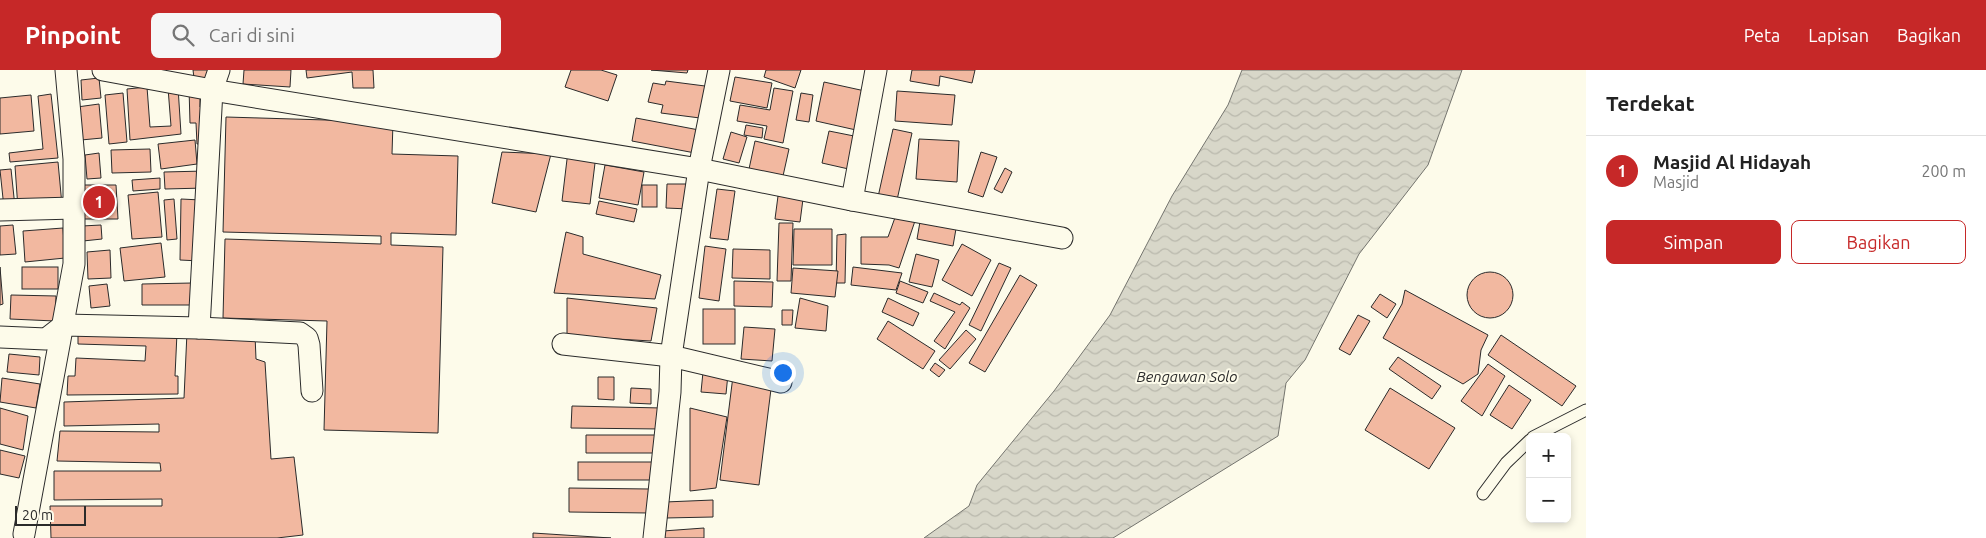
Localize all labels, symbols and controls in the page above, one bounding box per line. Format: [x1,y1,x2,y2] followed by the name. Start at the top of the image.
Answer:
[151,13,501,58] search box
[169,21,197,49] icon: search
[25,22,121,49] text: Pinpoint
[209,24,295,46] text: Cari di sini
[1744,25,1780,45] text: Peta
[1808,25,1869,45] text: Lapisan
[1897,25,1961,45] text: Bagikan
[1606,91,1694,115] text: Terdekat
[1653,151,1811,173] text: Masjid Al Hidayah
[1617,162,1627,180] text: 1
[1921,162,1966,180] text: 200 m
[1653,173,1699,191] text: Masjid
[83,183,115,221] pin: 1
[1606,220,1781,264] button: Simpan
[1791,220,1966,264] button: Bagikan
[770,360,796,386] your location
[1137,368,1237,385] water label: Bengawan Solo
[1526,433,1571,523] map controls
[1526,433,1571,478] button: +
[1526,478,1571,523] button: −
[15,503,86,526] scale bar
[22,507,53,523] text: 20 m

